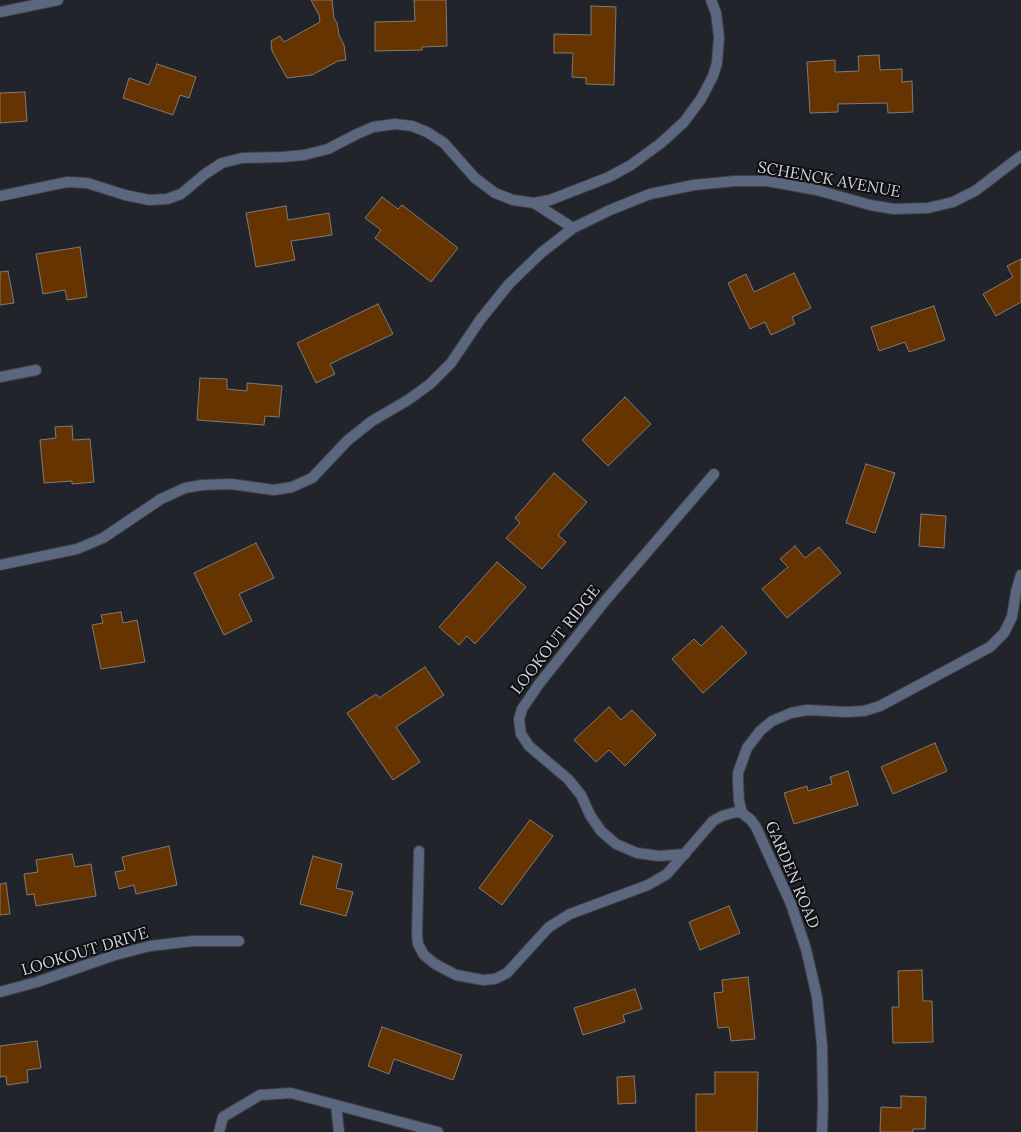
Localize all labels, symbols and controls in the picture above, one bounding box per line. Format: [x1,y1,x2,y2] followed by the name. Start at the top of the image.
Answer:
[756,158,902,202] street label: SCHENCK AVENUE
[507,582,605,698] street label: LOOKOUT RIDGE
[761,818,823,932] street label: GARDEN ROAD
[19,924,151,980] street label: LOOKOUT DRIVE

